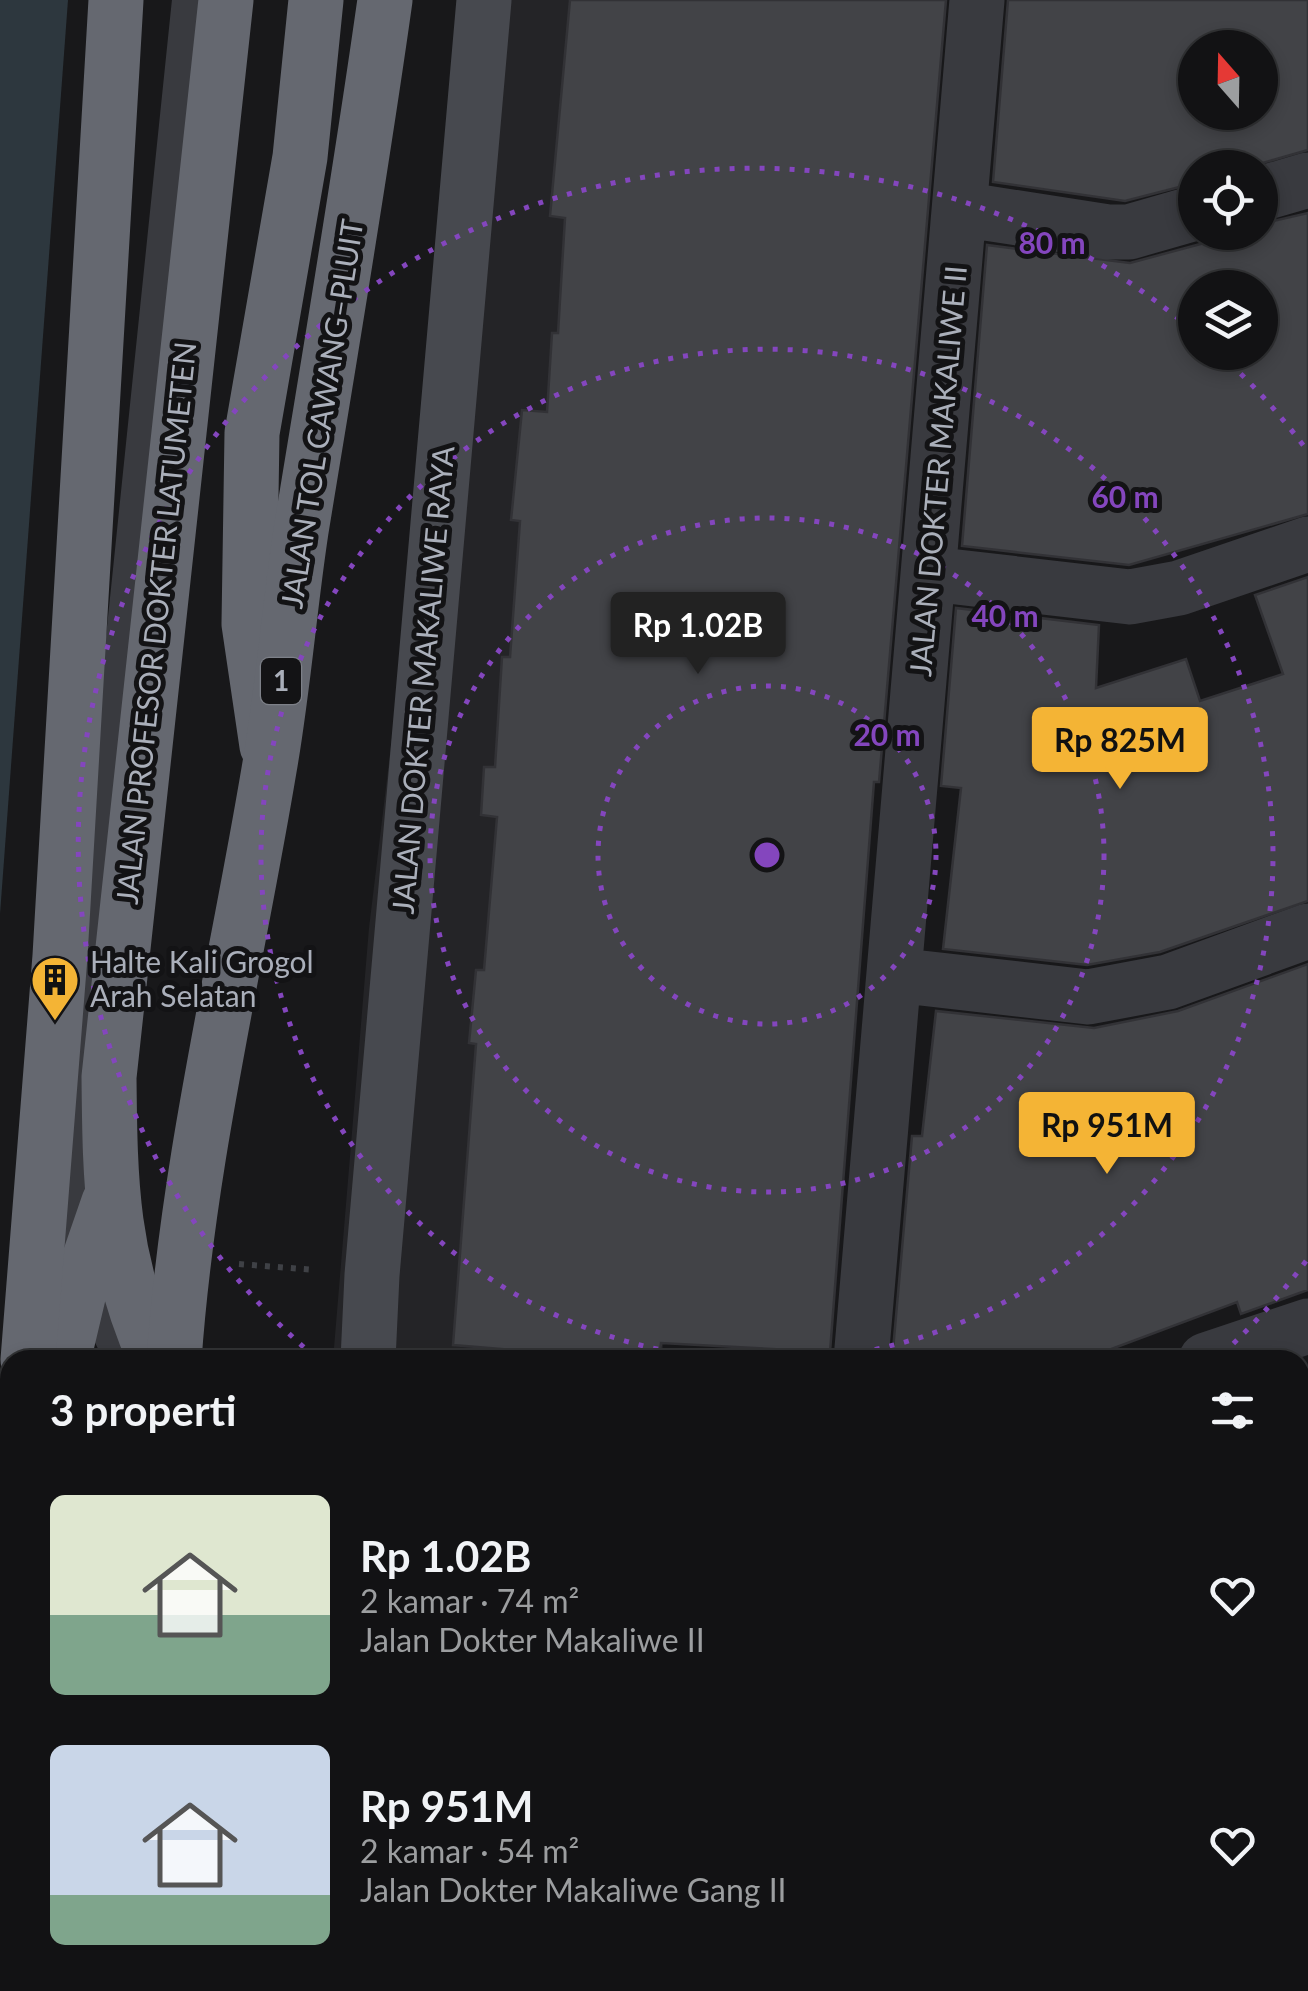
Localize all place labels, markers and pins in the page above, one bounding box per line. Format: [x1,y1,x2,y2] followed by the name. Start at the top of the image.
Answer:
[595,592,801,677] pin: Rp 1.02B
[1028,707,1212,792] pin: Rp 825M
[749,837,785,873] centre of rings
[90,943,314,1013] place label: Halte Kali Grogol Arah Selatan
[29,954,81,1022] building icon: Halte Kali Grogol Arah Selatan
[1015,1092,1199,1177] pin: Rp 951M

